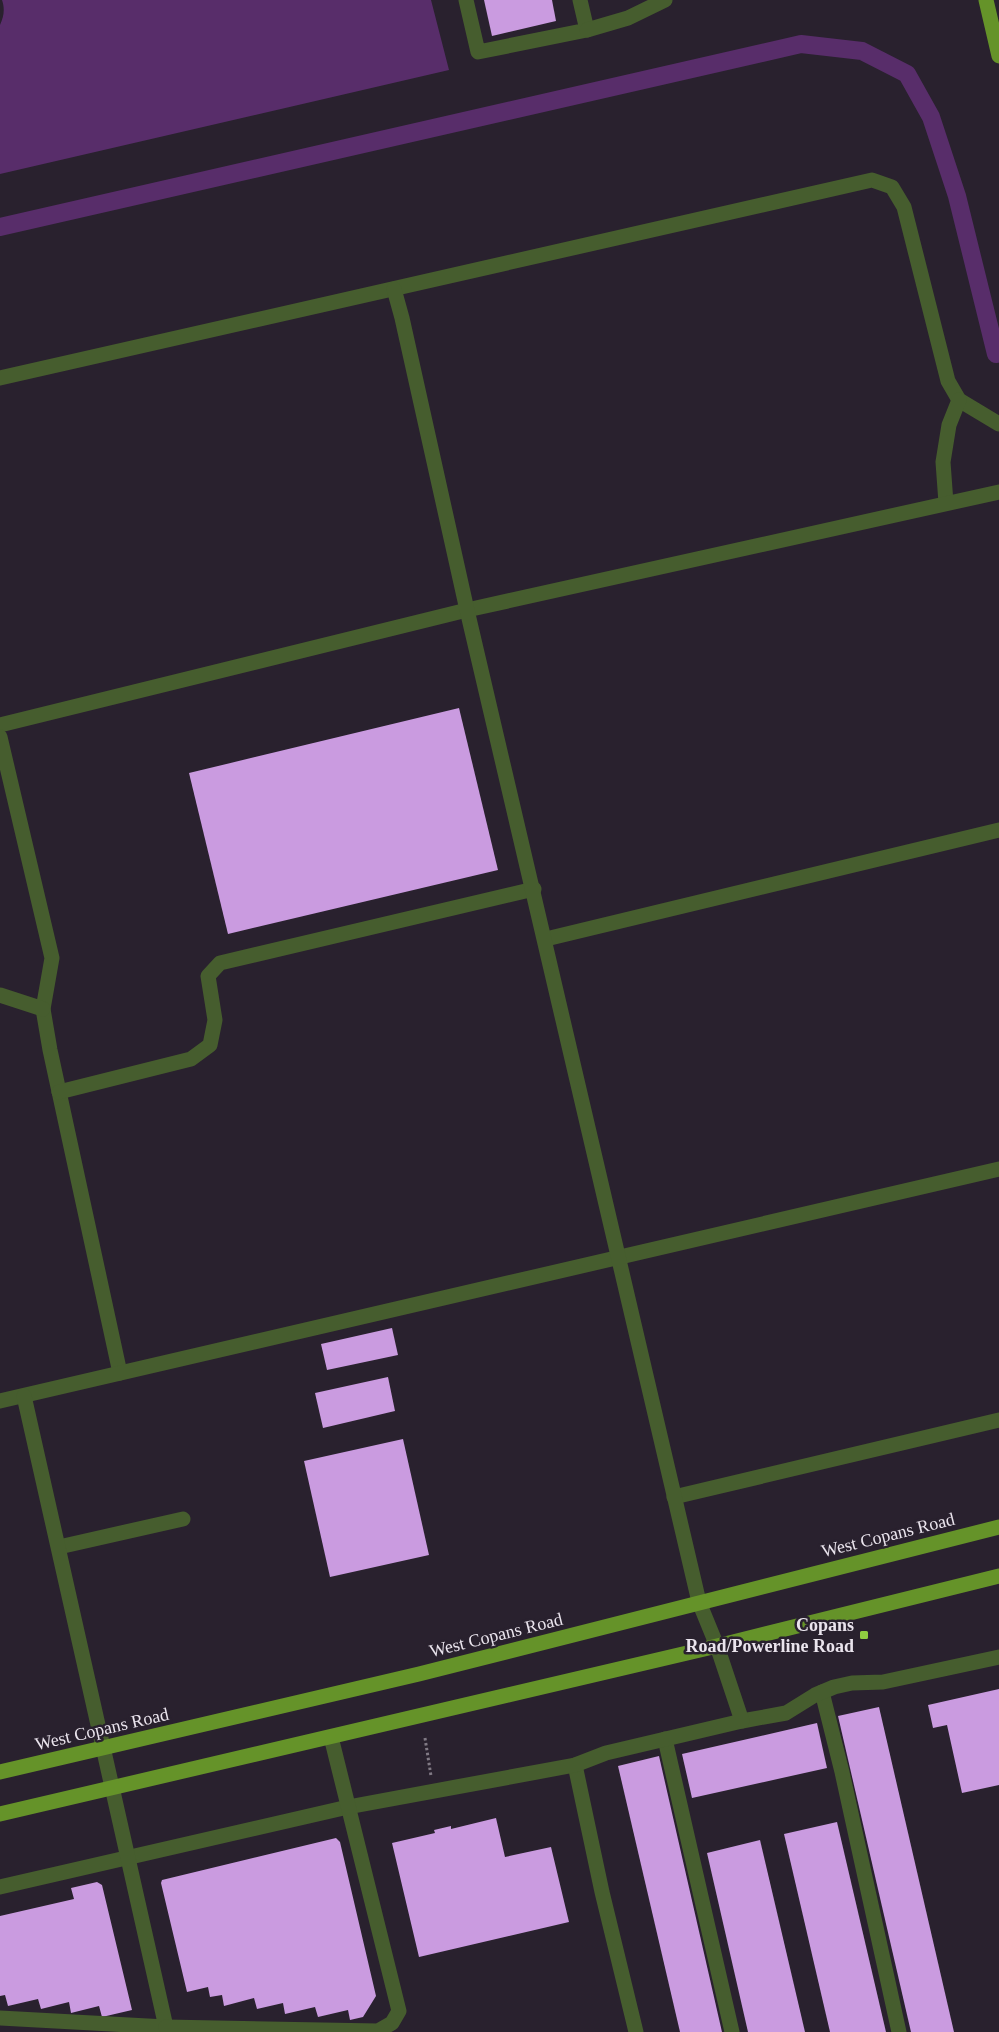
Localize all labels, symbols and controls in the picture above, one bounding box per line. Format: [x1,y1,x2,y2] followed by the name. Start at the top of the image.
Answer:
[819,1509,957,1561] street label: West Copans Road
[427,1609,565,1661] street label: West Copans Road
[686,1615,854,1656] place label: Copans Road/Powerline Road
[858,1629,870,1641] marker: Copans Road/Powerline Road
[33,1704,171,1754] street label: West Copans Road

